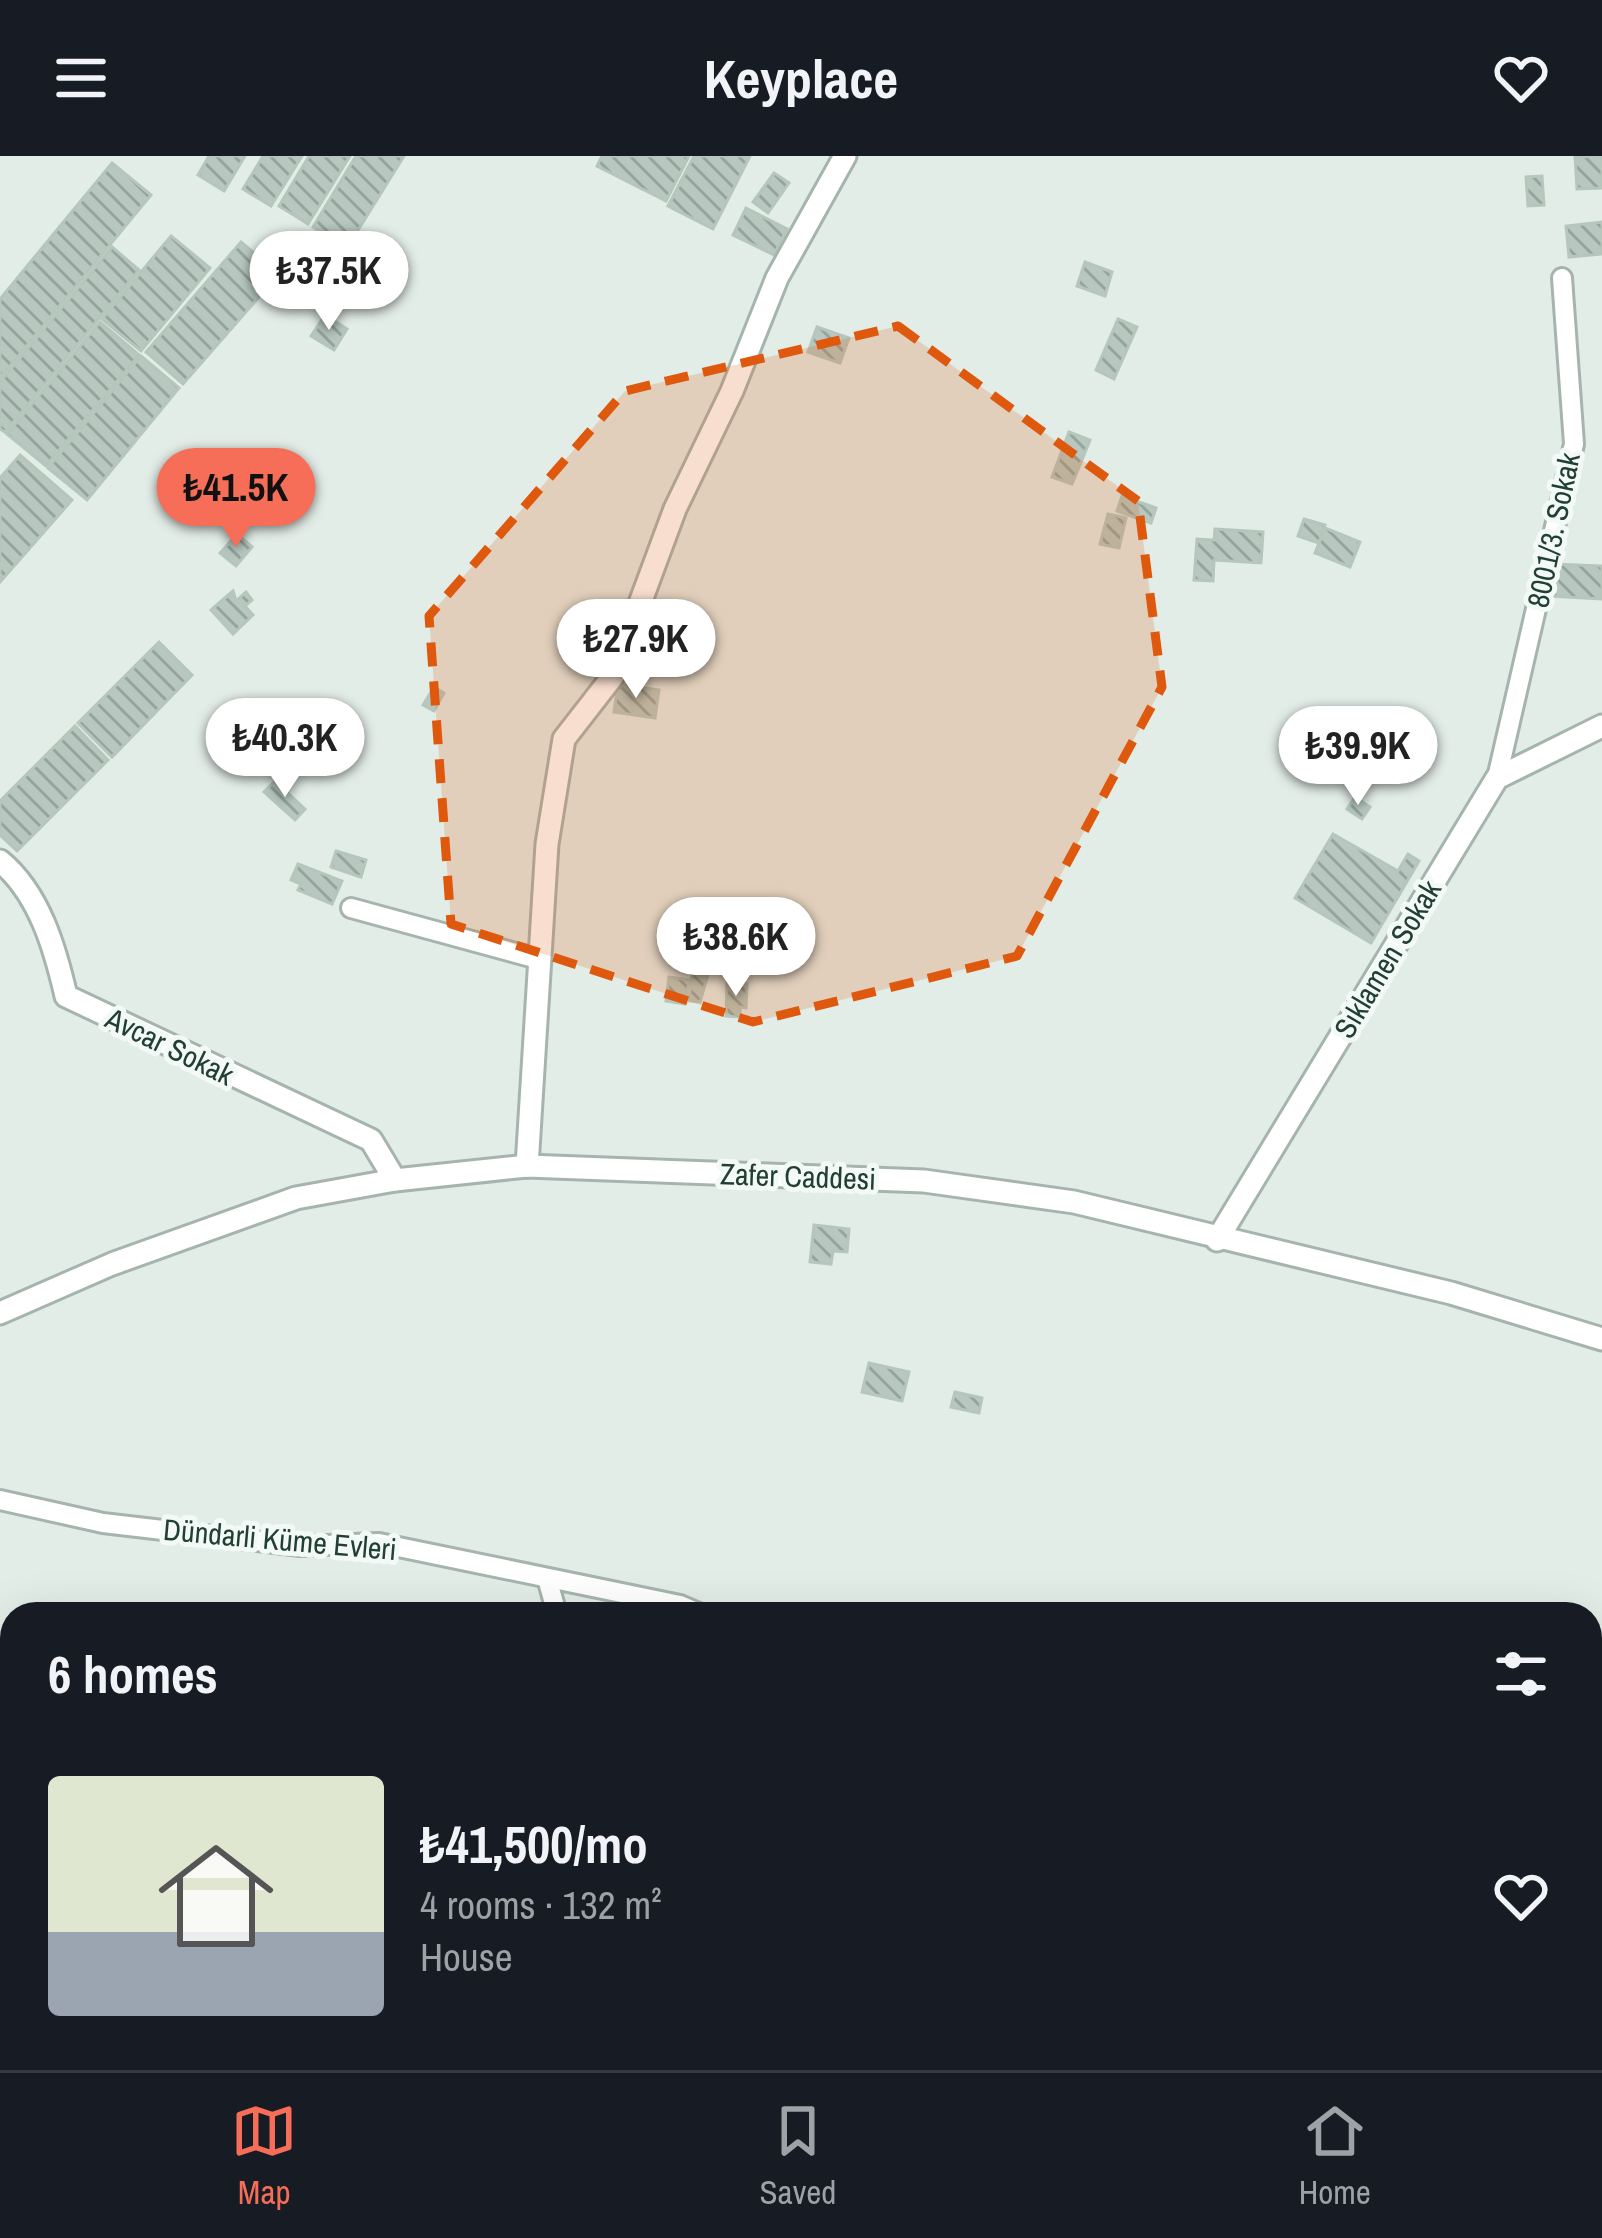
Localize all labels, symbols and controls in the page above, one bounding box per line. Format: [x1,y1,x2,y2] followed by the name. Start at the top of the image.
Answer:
[704,42,898,115] text: Keyplace
[48,45,114,111] icon: menu
[1488,45,1554,111] icon: heart
[231,231,427,333] pin: ₺37.5K
[277,244,381,296] text: ₺37.5K
[138,448,334,550] pin: ₺41.5K
[1517,448,1589,611] street label: 8001/3. Sokak
[184,461,288,513] text: ₺41.5K
[538,599,734,701] pin: ₺27.9K
[584,612,688,664] text: ₺27.9K
[187,698,383,800] pin: ₺40.3K
[1260,706,1456,808] pin: ₺39.9K
[233,711,337,763] text: ₺40.3K
[1306,719,1410,771] text: ₺39.9K
[1324,872,1450,1045] street label: Sıklamen Sokak
[638,897,834,999] pin: ₺38.6K
[684,910,788,962] text: ₺38.6K
[98,997,241,1094] street label: Avcar Sokak
[719,1153,877,1199] street label: Zafer Caddesi
[162,1509,398,1569] street label: Dündarli Küme Evleri
[48,1640,218,1709] text: 6 homes
[1488,1641,1554,1707] icon: filters
[420,1810,648,1879] text: ₺41,500/mo
[144,1824,288,1968] icon: home
[1488,1863,1554,1929] icon: heart
[420,1879,662,1931] text: 4 rooms · 132 m²
[420,1931,512,1983] text: House
[231,2098,297,2214] tab: Map
[760,2098,836,2214] tab: Saved
[1299,2098,1371,2214] tab: Home

